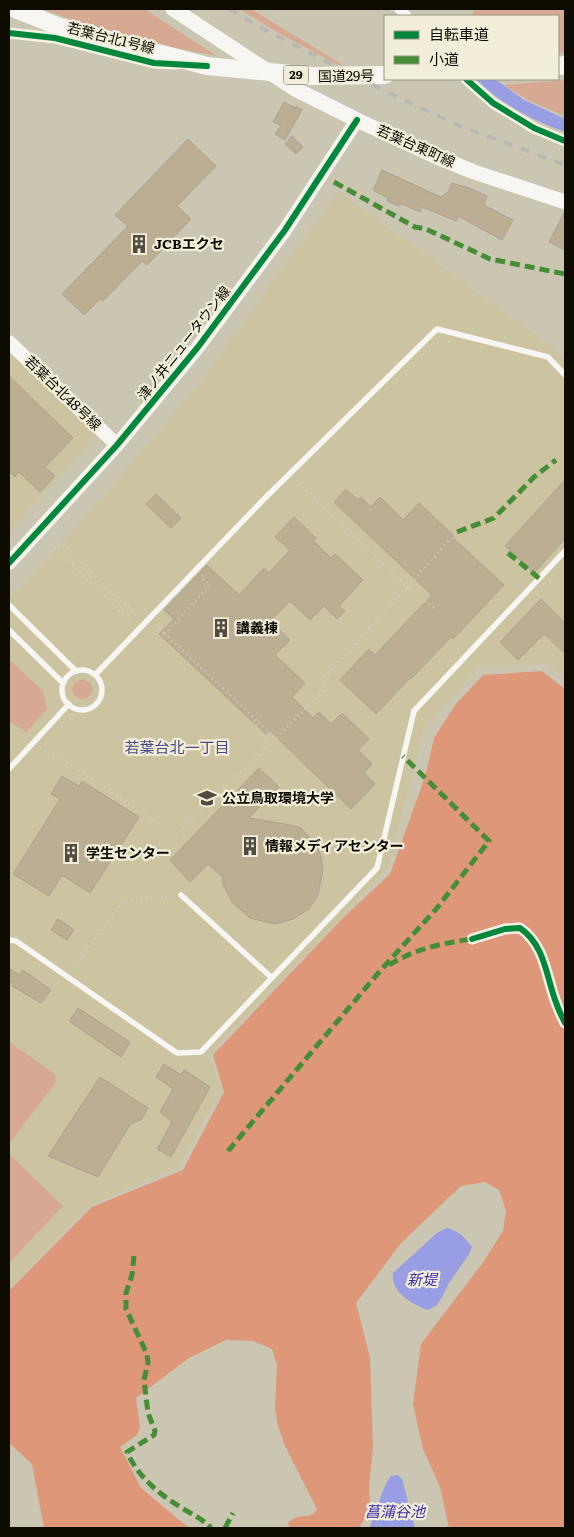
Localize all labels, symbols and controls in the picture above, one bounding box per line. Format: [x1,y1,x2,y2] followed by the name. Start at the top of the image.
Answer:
[384,15,559,80] legend
[65,16,157,58] street label: 若葉台北1号線
[429,22,489,45] text: 自転車道
[429,47,459,70] text: 小道
[318,65,374,85] street label: 国道29号
[284,66,308,84] road number: 29
[374,119,459,171] street label: 若葉台東町線
[128,233,150,255] building icon: JCBエクセ
[154,233,224,253] place label: JCBエクセ
[132,281,234,404] street label: 津ノ井ニュータウン線
[21,351,106,434] street label: 若葉台北48号線
[210,617,232,639] building icon: 講義棟
[236,617,278,637] place label: 講義棟
[124,735,230,758] district label: 若葉台北一丁目
[196,787,218,809] school or university icon: 公立鳥取環境大学
[222,787,334,807] place label: 公立鳥取環境大学
[239,835,261,857] building icon: 情報メディアセンター
[265,835,404,855] place label: 情報メディアセンター
[60,842,82,864] building icon: 学生センター
[86,842,170,862] place label: 学生センター
[407,1267,439,1290] water label: 新堤
[365,1499,427,1522] water label: 菖蒲谷池

